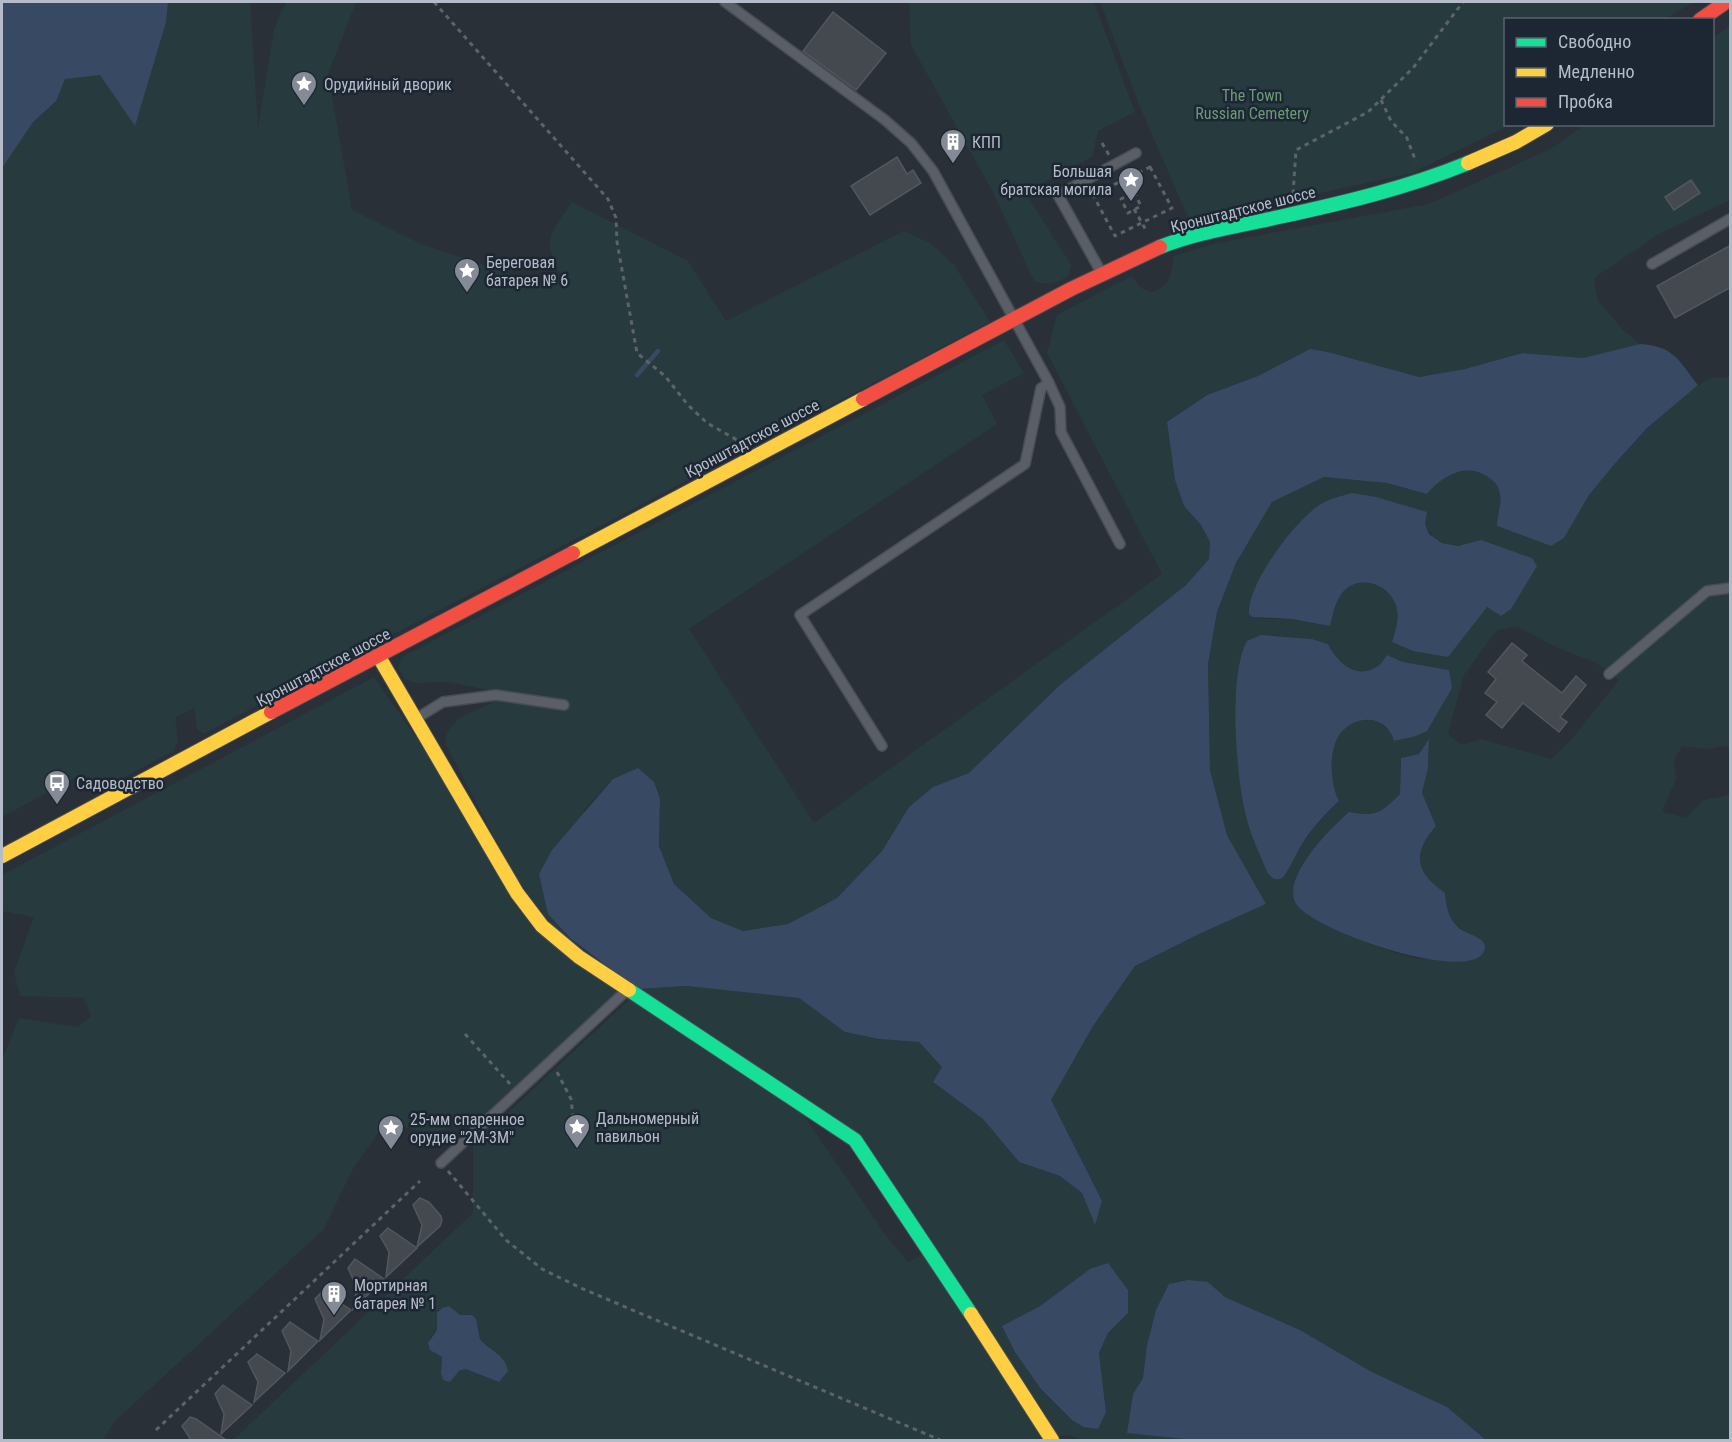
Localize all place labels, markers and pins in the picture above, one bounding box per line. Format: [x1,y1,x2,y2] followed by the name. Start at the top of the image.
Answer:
[289,69,319,107] place icon: Орудийный дворик
[324,75,452,94] place label: Орудийный дворик
[938,127,968,165] building icon: КПП
[972,133,1001,152] place label: КПП
[1000,162,1112,199] place label: Большая братская могила
[1116,165,1146,203] place icon: Большая братская могила
[486,253,568,290] place label: Береговая батарея № 6
[452,256,482,294] place icon: Береговая батарея № 6
[42,768,72,806] bus stop icon: Садоводство
[76,774,164,793] place label: Садоводство
[596,1109,699,1146] place label: Дальномерный павильон
[410,1110,525,1147] place label: 25-мм спаренное орудие "2М-3М"
[562,1112,592,1150] place icon: Дальномерный павильон
[376,1113,406,1151] place icon: 25-мм спаренное орудие "2М-3М"
[354,1276,436,1313] place label: Мортирная батарея № 1
[319,1279,349,1317] building icon: Мортирная батарея № 1

